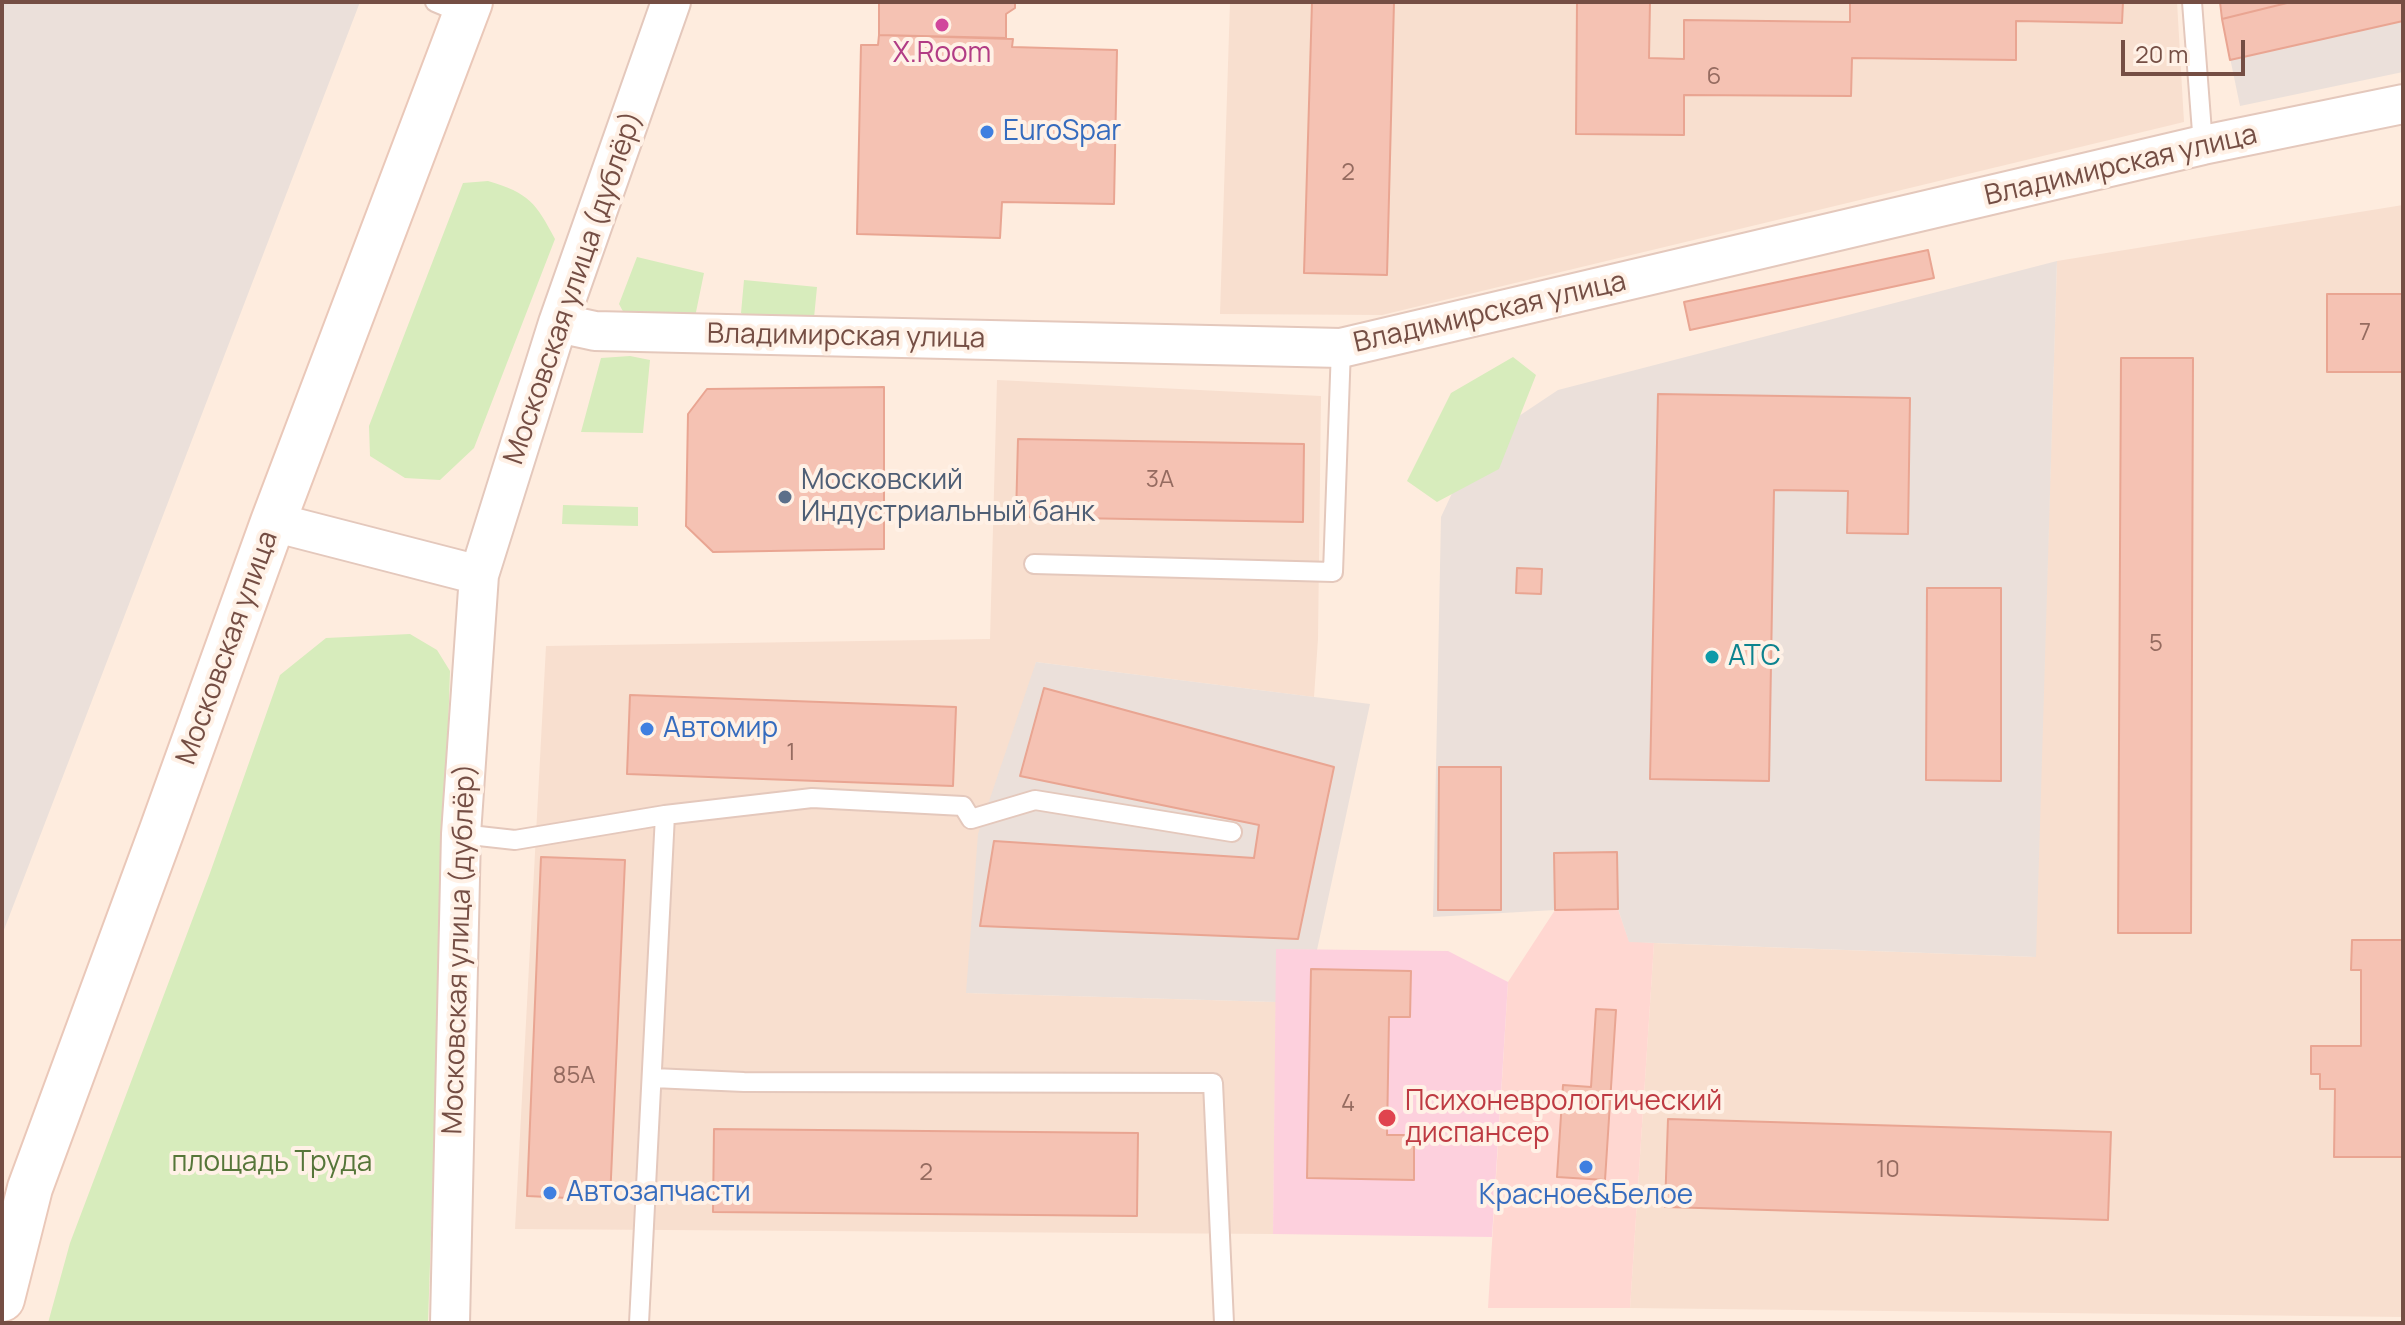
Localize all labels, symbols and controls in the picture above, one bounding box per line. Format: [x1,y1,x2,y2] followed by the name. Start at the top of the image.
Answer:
[933,16,951,34] marker: Х.Room
[2125,24,2249,74] scale bar
[893,37,991,71] place label: Х.Room
[2135,37,2188,70] text: 20 m
[1707,63,1721,91] house number: 6
[498,107,650,469] street label: Московская улица (дублёр)
[1003,115,1121,149] place label: EuroSpar
[1982,118,2260,214] street label: Владимирская улица
[978,123,996,141] marker: EuroSpar
[1341,159,1355,187] house number: 2
[1351,265,1629,361] street label: Владимирская улица
[706,318,986,356] street label: Владимирская улица
[2359,319,2371,347] house number: 7
[801,464,1095,530] place label: Московский Индустриальный банк
[1146,466,1174,494] house number: 3А
[776,488,794,506] marker: Московский Индустриальный банк
[170,527,286,769] street label: Московская улица
[2149,630,2163,658] house number: 5
[1728,640,1781,674] place label: АТС
[1703,648,1721,666] marker: АТС
[663,712,778,746] place label: Автомир
[638,720,656,738] marker: Автомир
[786,739,796,767] house number: 1
[437,763,483,1135] street label: Московская улица (дублёр)
[553,1062,595,1090] house number: 85А
[1405,1085,1722,1151] place label: Психоневрологический диспансер
[1341,1090,1355,1118] house number: 4
[1376,1107,1398,1129] marker: Психоневрологический диспансер
[172,1146,372,1180] park label: площадь Труда
[1876,1156,1900,1184] house number: 10
[1577,1158,1595,1176] marker: Красное&Белое
[919,1159,933,1187] house number: 2
[566,1176,751,1210] place label: Автозапчасти
[1479,1179,1693,1213] place label: Красное&Белое
[541,1184,559,1202] marker: Автозапчасти

